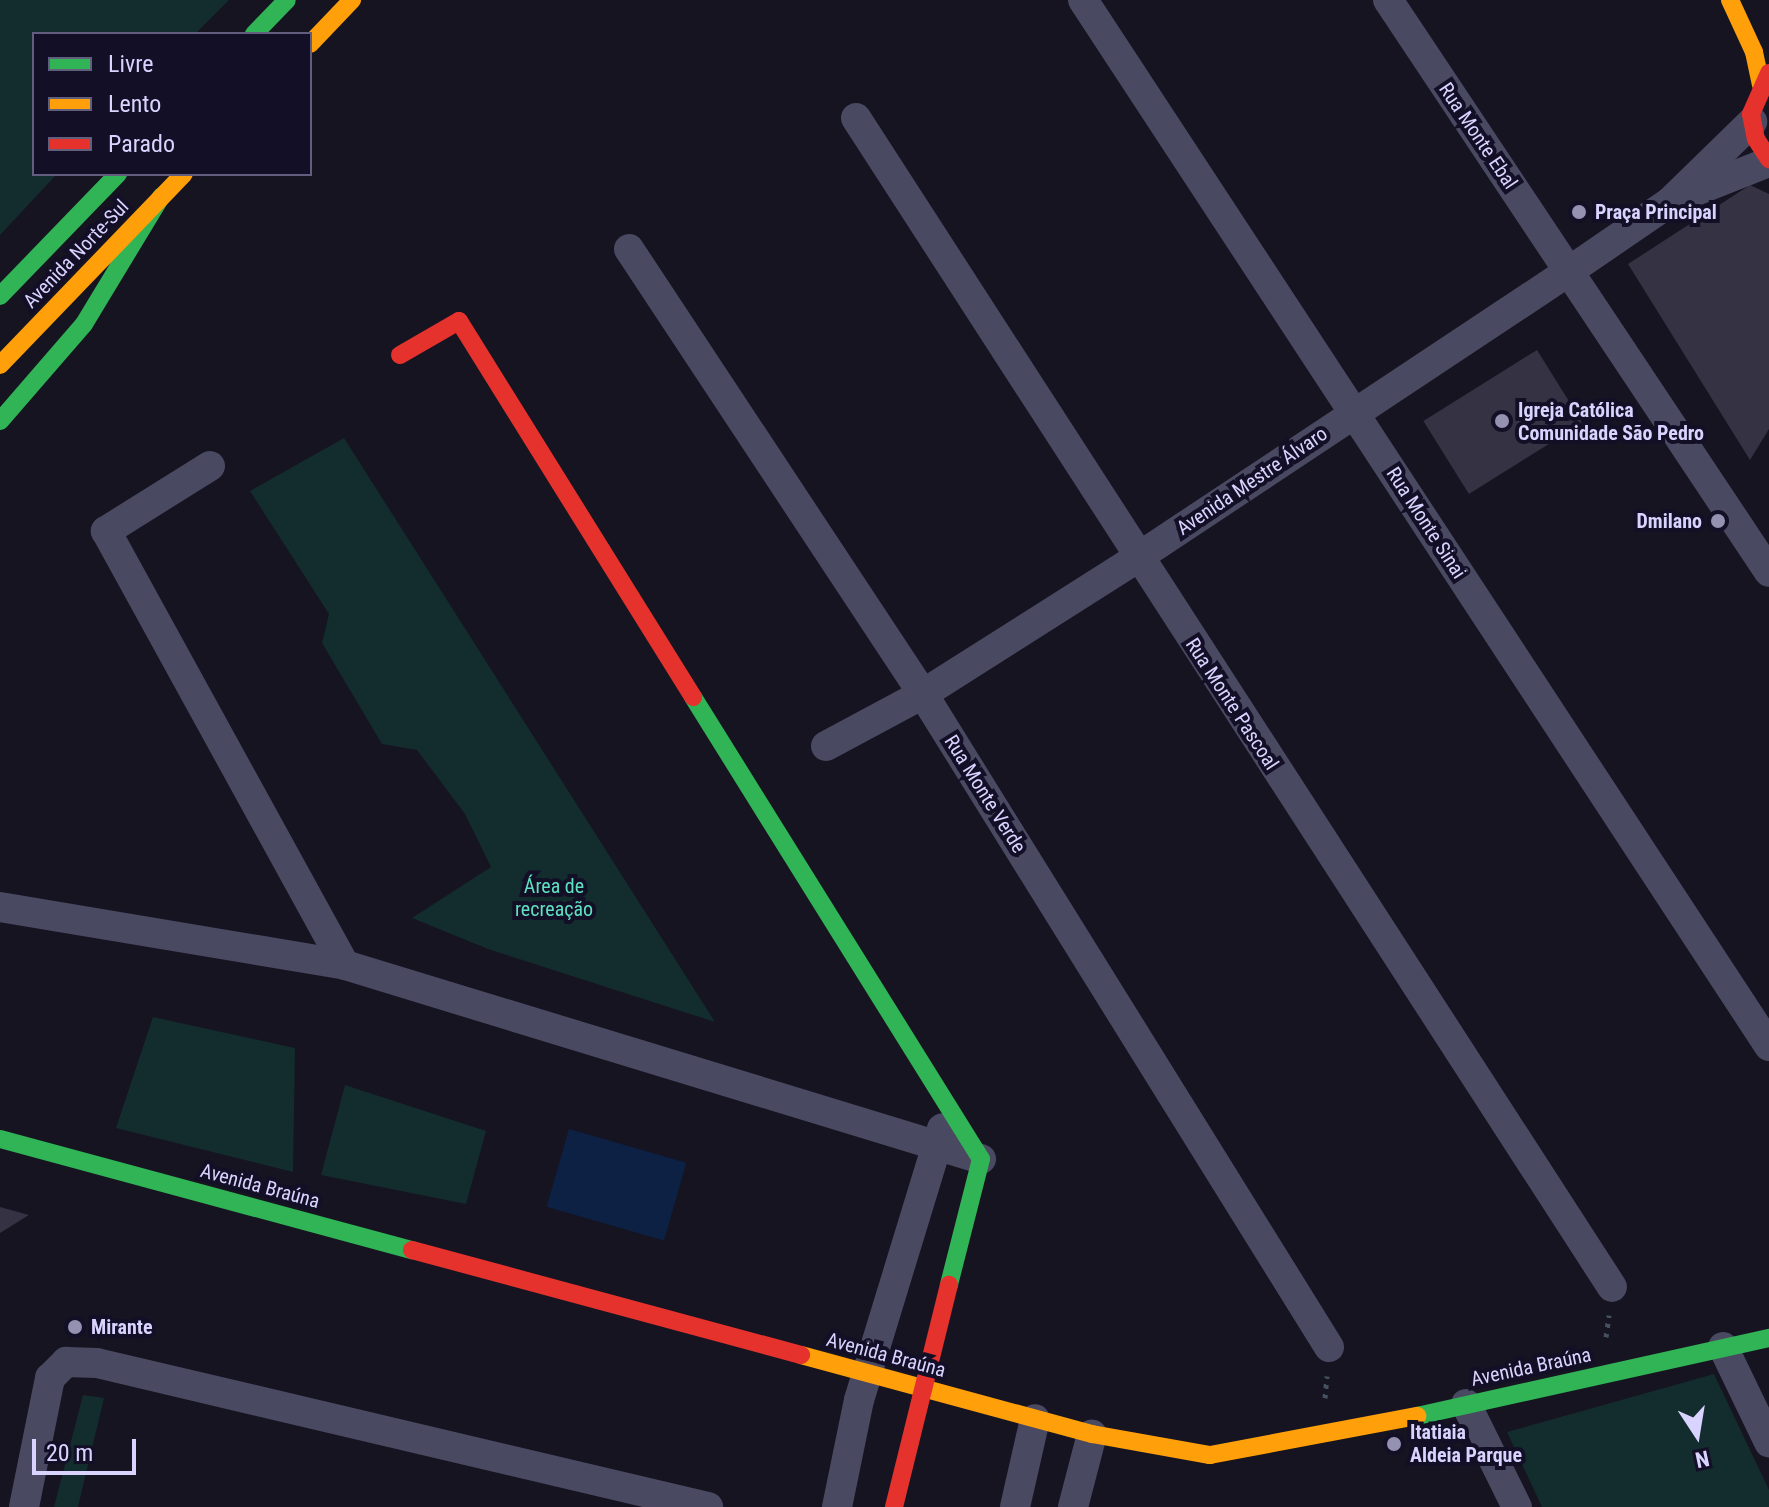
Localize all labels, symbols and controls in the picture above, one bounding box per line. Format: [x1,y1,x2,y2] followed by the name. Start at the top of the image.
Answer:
[32,32,312,176] legend
[108,50,154,78] text: Livre
[1434,78,1522,194] street label: Rua Monte Ebal
[108,90,161,118] text: Lento
[108,130,175,158] text: Parado
[18,195,134,313] street label: Avenida Norte-Sul
[1595,200,1717,224] place label: Praça Principal
[1570,203,1588,221] marker: Praça Principal
[1518,398,1704,445] place label: Igreja Católica Comunidade São Pedro
[1493,412,1511,430] marker: Igreja Católica Comunidade São Pedro
[1172,422,1332,540] street label: Avenida Mestre Álvaro
[1381,463,1471,583] street label: Rua Monte Sinai
[1637,509,1702,533] place label: Dmilano
[1709,512,1727,530] marker: Dmilano
[1180,634,1284,774] street label: Rua Monte Pascoal
[939,731,1031,857] street label: Rua Monte Verde
[515,874,593,921] park label: Área de recreação
[198,1159,322,1213] street label: Avenida Braúna
[91,1315,153,1339] place label: Mirante
[66,1318,84,1336] marker: Mirante
[824,1328,948,1382] street label: Avenida Braúna
[1469,1343,1593,1391] street label: Avenida Braúna
[1657,1395,1737,1475] north arrow
[1410,1420,1522,1467] place label: Itatiaia Aldeia Parque
[36,1423,140,1473] scale bar
[1385,1435,1403,1453] marker: Itatiaia Aldeia Parque
[46,1439,93,1467] text: 20 m
[1693,1445,1711,1473] text: N

